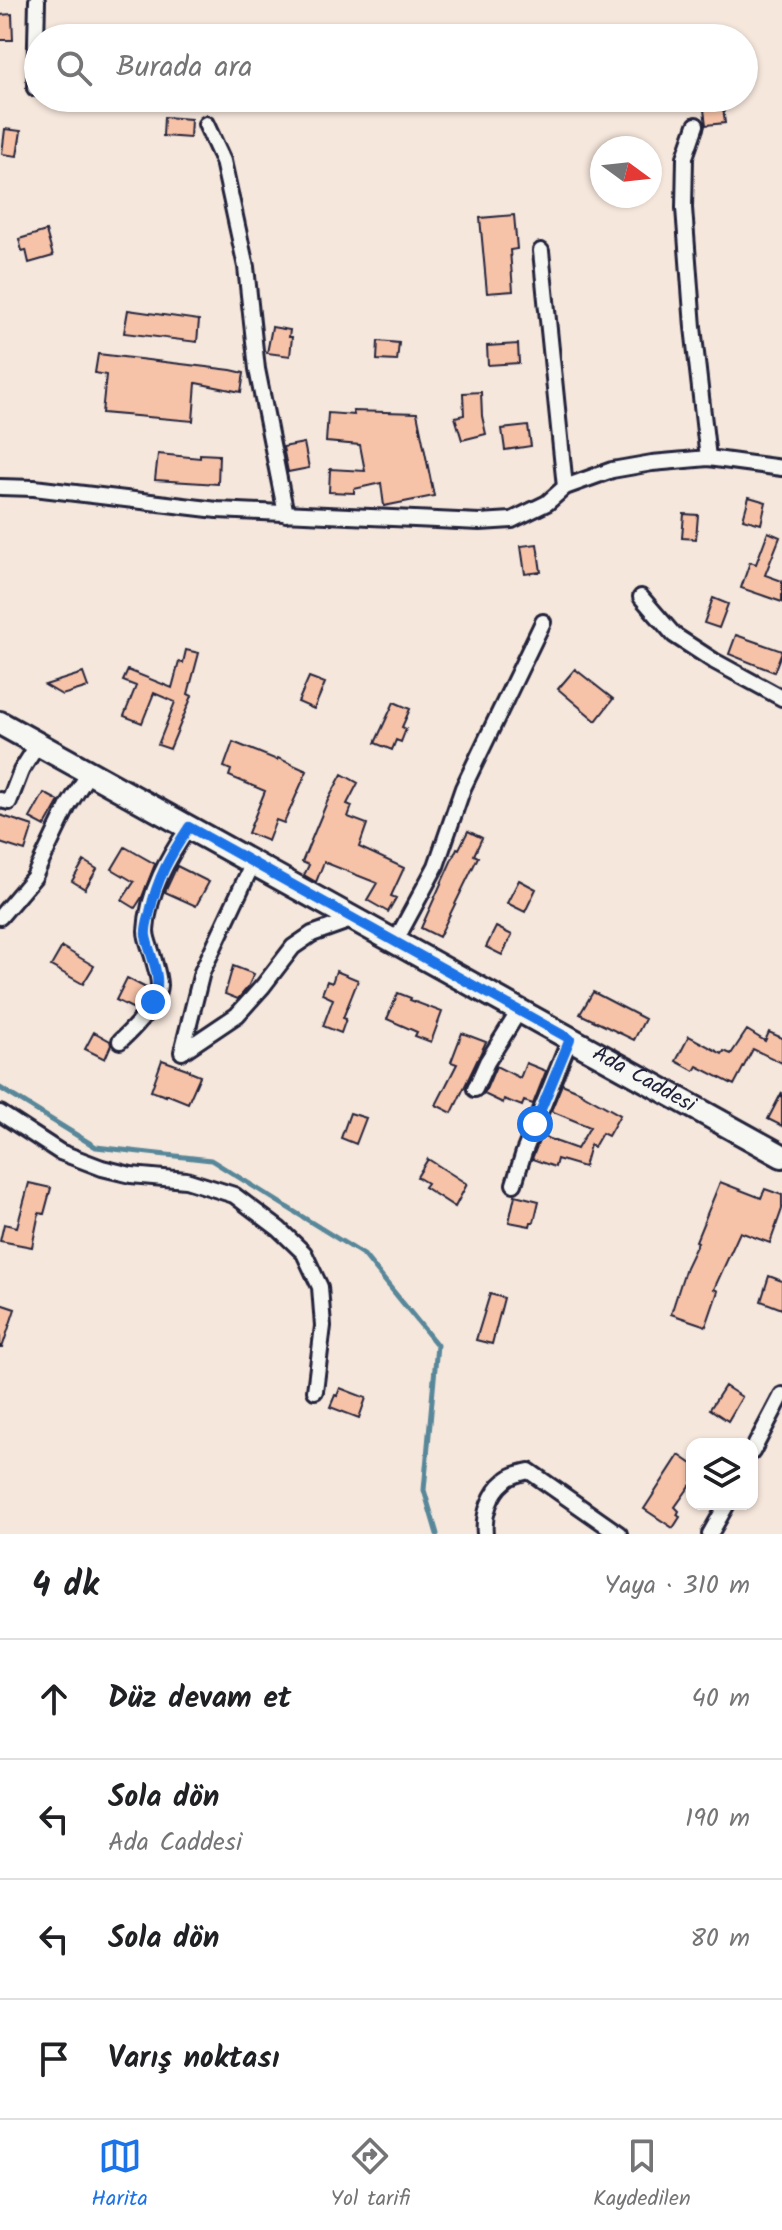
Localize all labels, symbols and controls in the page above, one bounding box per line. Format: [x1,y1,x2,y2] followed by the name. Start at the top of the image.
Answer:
[24,24,758,112] search box
[116,44,253,92] text: Burada ara
[52,46,96,90] icon: search
[590,136,662,208] north arrow
[135,984,171,1020] route end
[586,1037,703,1123] street label: Ada Caddesi
[517,1106,553,1142] route start
[686,1438,758,1510] map controls
[686,1438,758,1510] button: layers
[32,1559,99,1613] text: 4 dk
[604,1565,750,1607] text: Yaya · 310 m
[108,1675,291,1723] text: Düz devam et
[32,1677,76,1721] icon: ahead
[692,1678,750,1720] text: 40 m
[108,1774,219,1822] text: Sola dön
[32,1797,76,1841] icon: left
[685,1798,750,1840] text: 190 m
[108,1822,242,1864] text: Ada Caddesi
[108,1915,219,1963] text: Sola dön
[32,1917,76,1961] icon: left
[690,1918,750,1960] text: 80 m
[108,2035,279,2083] text: Varış noktası
[32,2037,76,2081] icon: arrive
[91,2134,148,2217] tab: Harita
[330,2134,410,2217] tab: Yol tarifi
[593,2134,691,2217] tab: Kaydedilen

